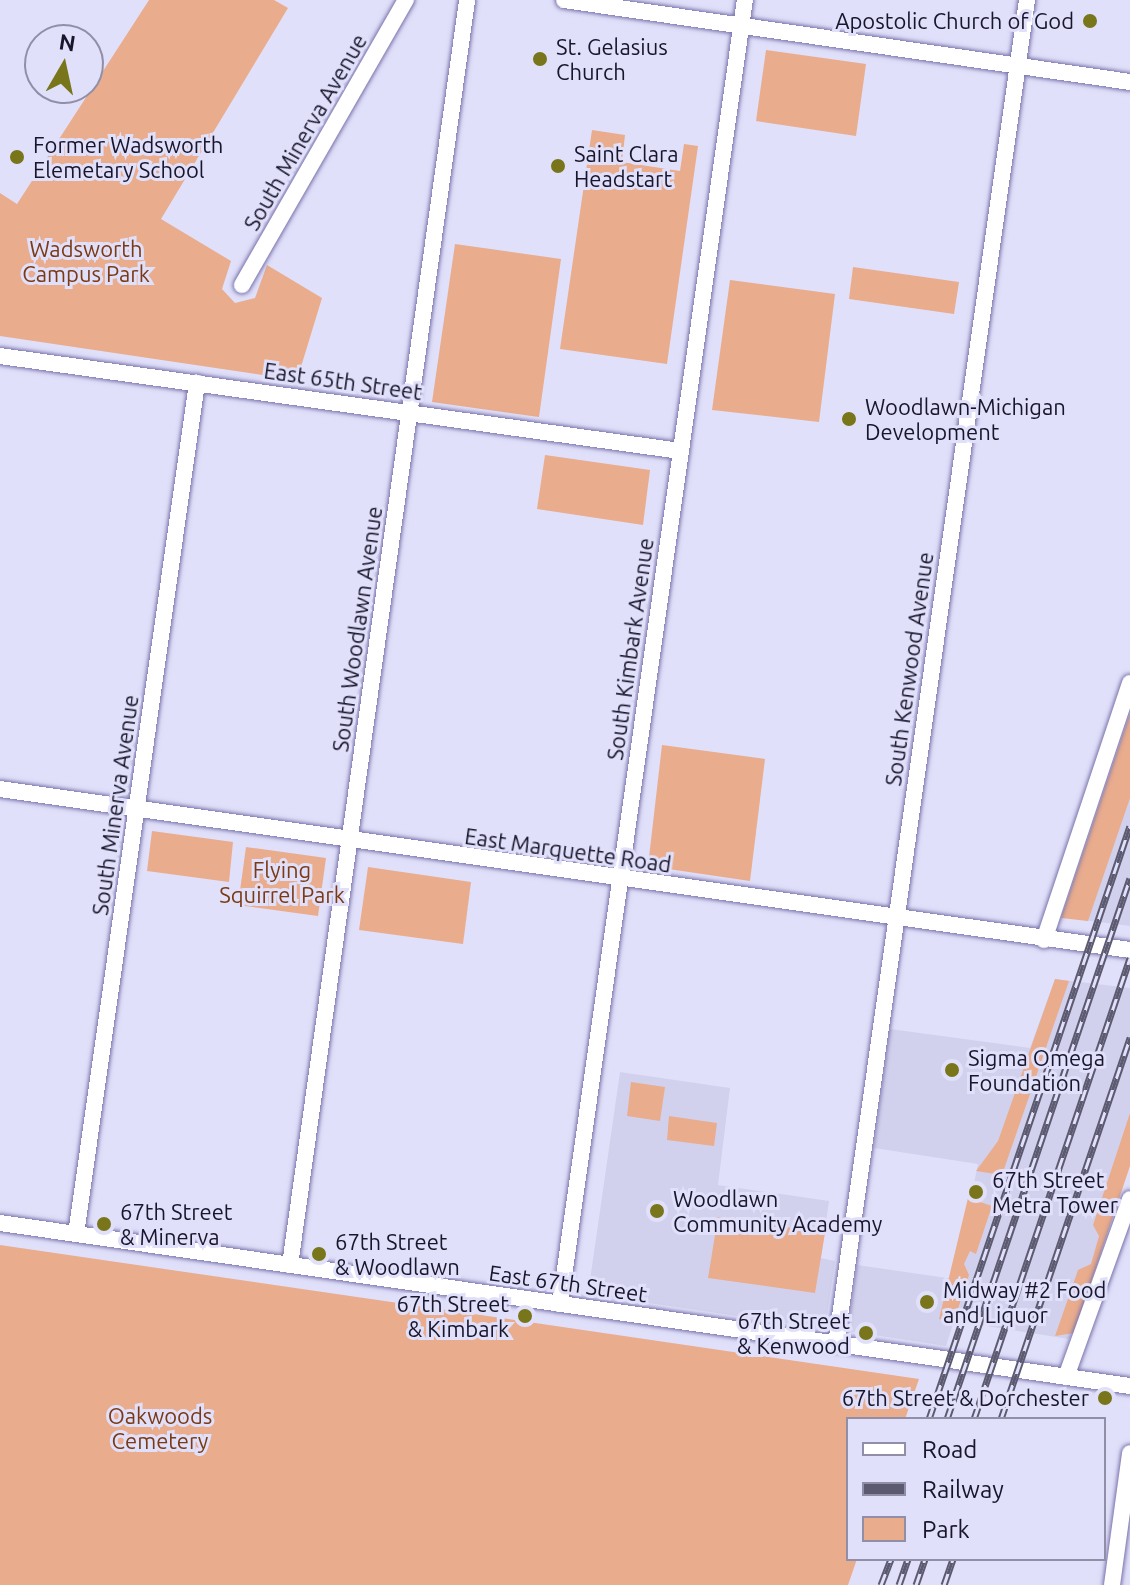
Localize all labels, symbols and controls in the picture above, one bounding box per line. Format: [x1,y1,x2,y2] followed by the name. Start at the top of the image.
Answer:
[835,8,1074,34] place label: Apostolic Church of God
[1081,12,1099,30] marker: Apostolic Church of God
[24,24,104,104] north arrow
[57,28,78,55] text: N
[238,29,372,235] street label: South Minerva Avenue
[556,33,668,84] place label: St. Gelasius Church
[531,50,549,68] marker: St. Gelasius Church
[33,131,223,182] place label: Former Wadsworth Elemetary School
[574,140,679,192] place label: Saint Clara Headstart
[8,148,26,166] marker: Former Wadsworth Elemetary School
[549,157,567,175] marker: Saint Clara Headstart
[22,235,150,286] park label: Wadsworth Campus Park
[262,357,424,405] street label: East 65th Street
[865,393,1066,444] place label: Woodlawn-Michigan Development
[840,410,858,428] marker: Woodlawn-Michigan Development
[327,505,387,753] street label: South Woodlawn Avenue
[601,536,659,762] street label: South Kimbark Avenue
[880,550,938,788] street label: South Kenwood Avenue
[86,693,144,917] street label: South Minerva Avenue
[463,822,673,878] street label: East Marquette Road
[219,856,345,908] park label: Flying Squirrel Park
[968,1044,1105,1096] place label: Sigma Omega Foundation
[943,1061,961,1079] marker: Sigma Omega Foundation
[992,1166,1118,1218] place label: 67th Street Metra Tower
[967,1183,985,1201] marker: 67th Street Metra Tower
[673,1185,882,1236] place label: Woodlawn Community Academy
[120,1198,232,1250] place label: 67th Street & Minerva
[648,1202,666,1220] marker: Woodlawn Community Academy
[95,1215,113,1233] marker: 67th Street & Minerva
[335,1228,460,1280] place label: 67th Street & Woodlawn
[310,1245,328,1263] marker: 67th Street & Woodlawn
[487,1259,649,1307] street label: East 67th Street
[943,1276,1106,1328] place label: Midway #2 Food and Liquor
[397,1290,509,1342] place label: 67th Street & Kimbark
[918,1293,936,1311] marker: Midway #2 Food and Liquor
[516,1307,534,1325] marker: 67th Street & Kimbark
[737,1307,850,1358] place label: 67th Street & Kenwood
[857,1324,875,1342] marker: 67th Street & Kenwood
[842,1385,1089,1411] place label: 67th Street & Dorchester
[1096,1389,1114,1407] marker: 67th Street & Dorchester
[108,1402,212,1454] park label: Oakwoods Cemetery
[846,1417,1106,1561] legend
[922,1436,977,1463] text: Road
[922,1476,1004,1503] text: Railway
[922,1516,970,1543] text: Park

